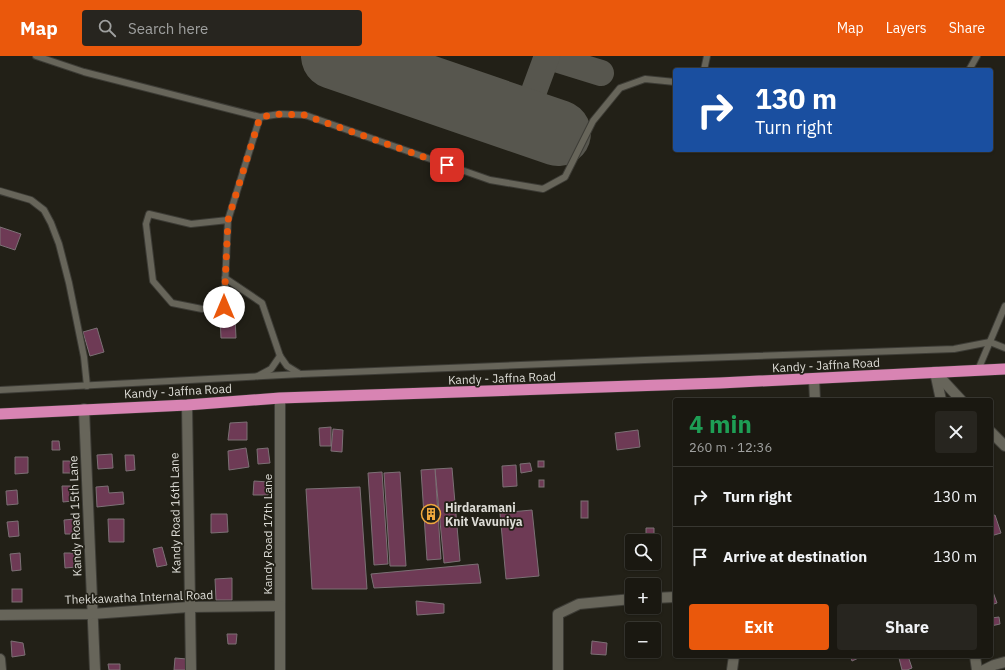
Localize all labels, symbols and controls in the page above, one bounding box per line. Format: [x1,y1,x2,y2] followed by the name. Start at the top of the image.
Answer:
[82,10,362,46] search box
[20,16,58,40] text: Map
[96,17,118,39] icon: search
[128,19,208,38] text: Search here
[837,19,864,37] text: Map
[886,19,927,37] text: Layers
[949,19,985,37] text: Share
[755,80,837,117] text: 130 m
[689,84,741,136] icon: right
[755,116,833,139] text: Turn right
[430,148,464,182] pin
[436,154,458,176] icon: arrive
[203,286,245,328] position arrow
[772,355,880,375] street label: Kandy - Jaffna Road
[448,369,556,387] street label: Kandy - Jaffna Road
[124,381,232,401] street label: Kandy - Jaffna Road
[689,408,752,440] text: 4 min
[935,411,977,453] button: close
[689,439,772,456] text: 260 m · 12:36
[166,452,184,574] street label: Kandy Road 16th Lane
[65,455,85,577] street label: Kandy Road 15th Lane
[260,473,275,594] street label: Kandy Road 17th Lane
[689,486,711,508] icon: right
[723,487,792,506] text: Turn right
[933,487,977,506] text: 130 m
[445,500,523,529] place label: Hirdaramani Knit Vavuniya
[420,503,442,525] building icon: Hirdaramani Knit Vavuniya
[625,534,661,658] map controls
[625,534,661,570] button: search
[689,546,711,568] icon: arrive
[723,547,867,566] text: Arrive at destination
[933,547,977,566] text: 130 m
[625,578,661,614] button: +
[64,587,214,607] street label: Thekkawatha Internal Road
[689,604,829,650] button: Exit
[837,604,977,650] button: Share
[625,622,661,658] button: −

